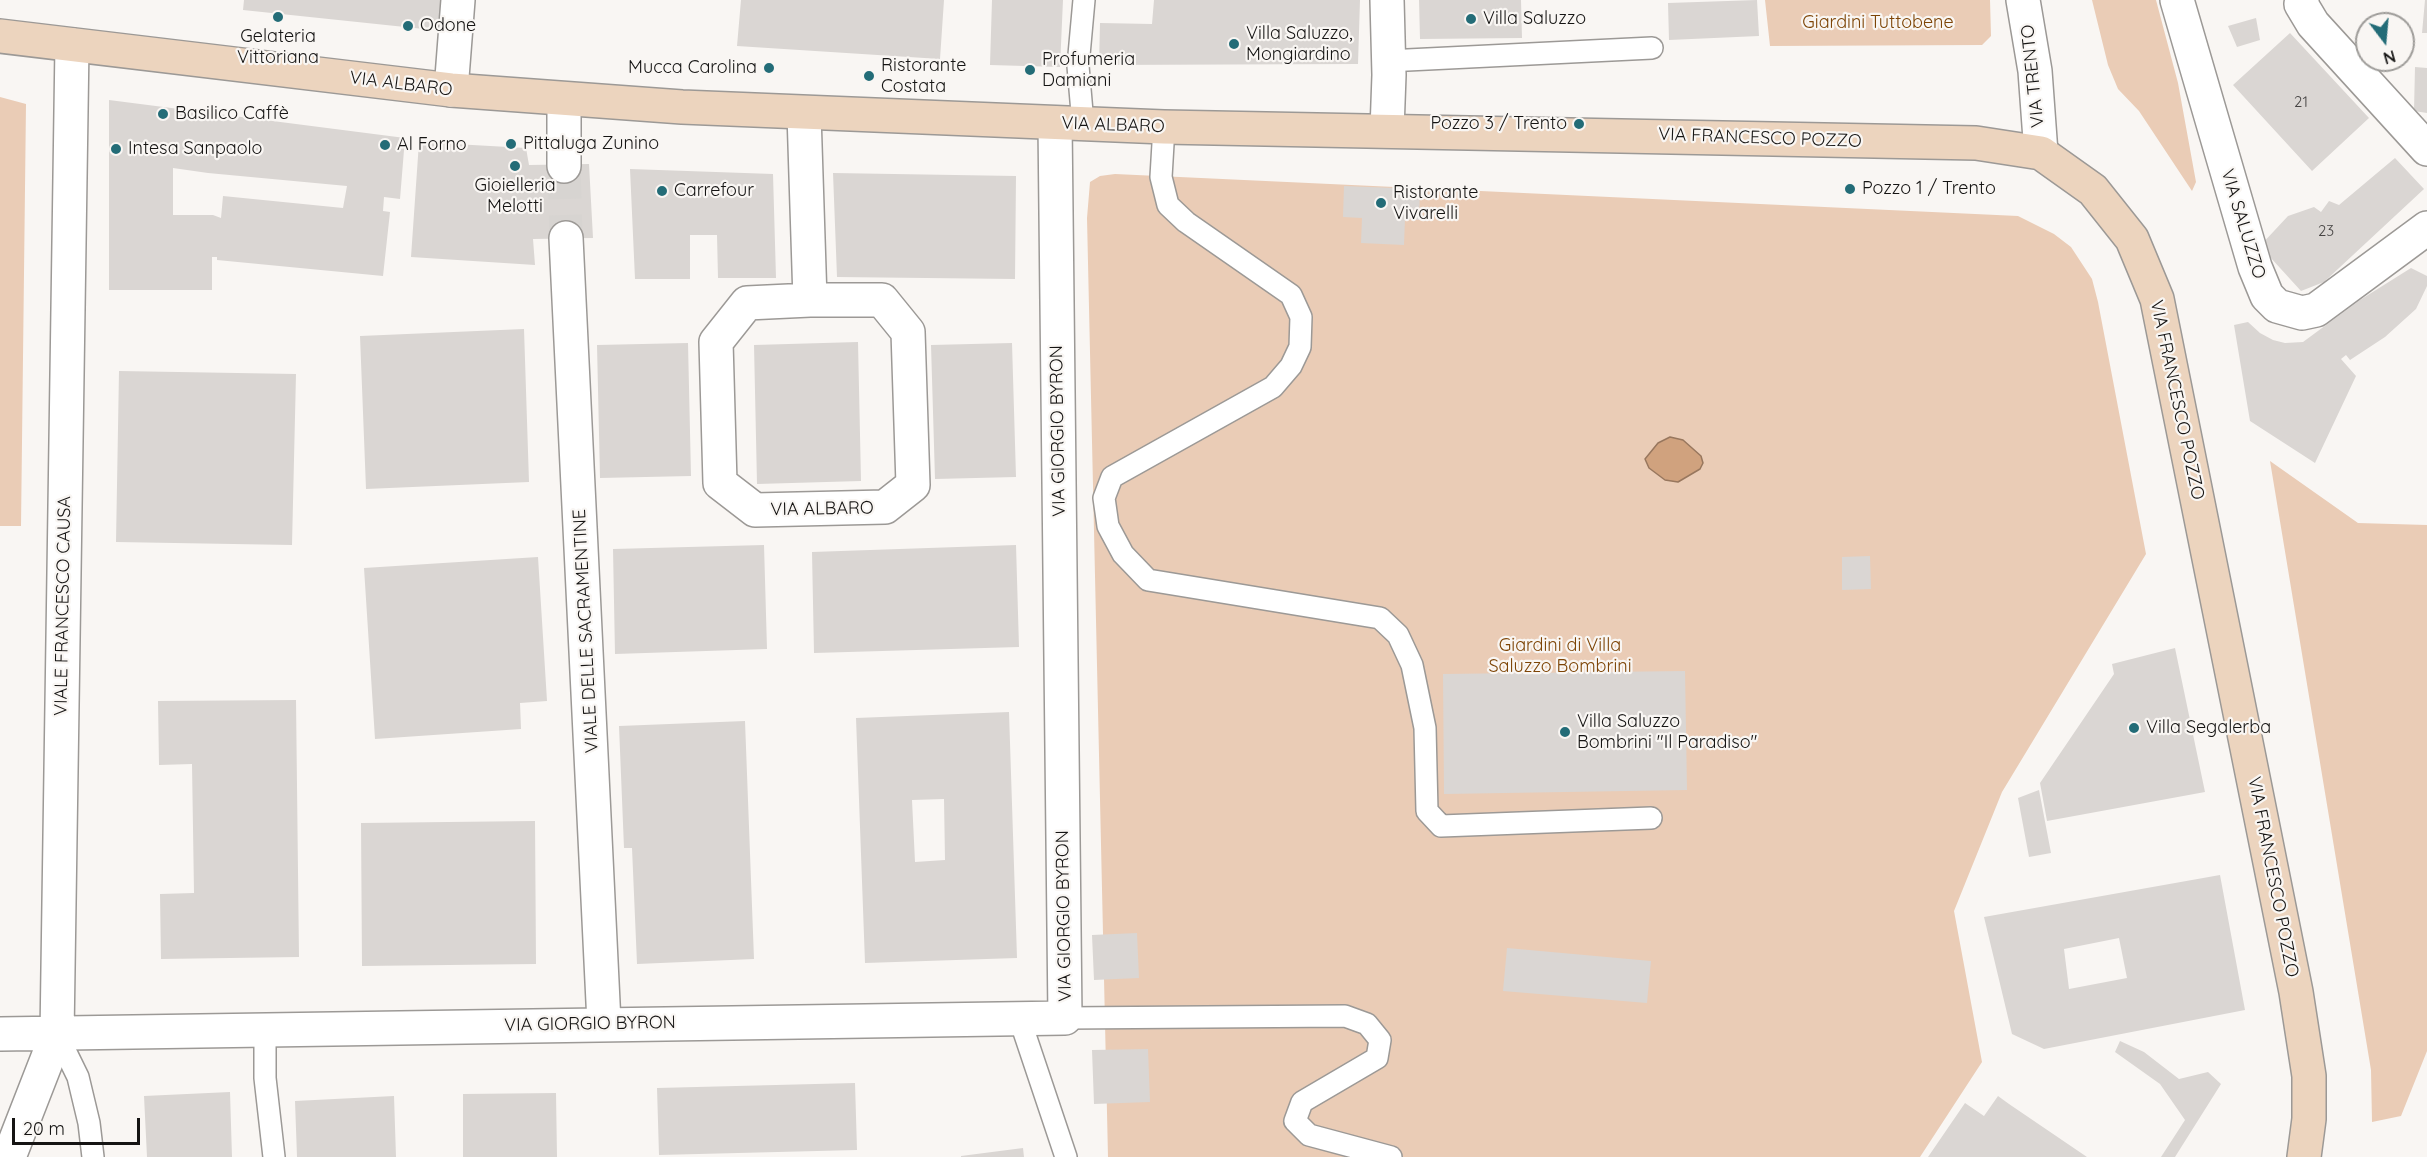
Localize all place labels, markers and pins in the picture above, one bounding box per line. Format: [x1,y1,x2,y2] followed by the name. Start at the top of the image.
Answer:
[1483,8,1586,30] place label: Villa Saluzzo
[271,10,285,24] marker: Gelateria Vittoriana
[1464,12,1478,26] marker: Villa Saluzzo
[420,15,476,37] place label: Odone
[401,19,415,33] marker: Odone
[1246,23,1353,66] place label: Villa Saluzzo, Mongiardino
[237,26,319,68] place label: Gelateria Vittoriana
[1227,37,1241,51] marker: Villa Saluzzo, Mongiardino
[1042,49,1135,92] place label: Profumeria Damiani
[881,55,966,98] place label: Ristorante Costata
[628,57,757,79] place label: Mucca Carolina
[762,61,776,75] marker: Mucca Carolina
[1023,63,1037,77] marker: Profumeria Damiani
[862,69,876,83] marker: Ristorante Costata
[175,103,289,125] place label: Basilico Caffè
[156,107,170,121] marker: Basilico Caffè
[1430,113,1567,135] place label: Pozzo 3 / Trento
[1572,117,1586,131] marker: Pozzo 3 / Trento
[523,133,659,155] place label: Pittaluga Zunino
[397,134,467,156] place label: Al Forno
[504,137,518,151] marker: Pittaluga Zunino
[128,138,262,160] place label: Intesa Sanpaolo
[378,138,392,152] marker: Al Forno
[109,142,123,156] marker: Intesa Sanpaolo
[508,159,522,173] marker: Gioielleria Melotti
[474,175,556,218] place label: Gioielleria Melotti
[1862,178,1996,200] place label: Pozzo 1 / Trento
[674,180,754,202] place label: Carrefour
[1393,182,1478,224] place label: Ristorante Vivarelli
[1843,182,1857,196] marker: Pozzo 1 / Trento
[655,184,669,198] marker: Carrefour
[1374,196,1388,210] marker: Ristorante Vivarelli
[1577,711,1757,754] place label: Villa Saluzzo Bombrini "Il Paradiso"
[2146,717,2271,739] place label: Villa Segalerba
[2127,721,2141,735] marker: Villa Segalerba
[1558,725,1572,739] marker: Villa Saluzzo Bombrini "Il Paradiso"

